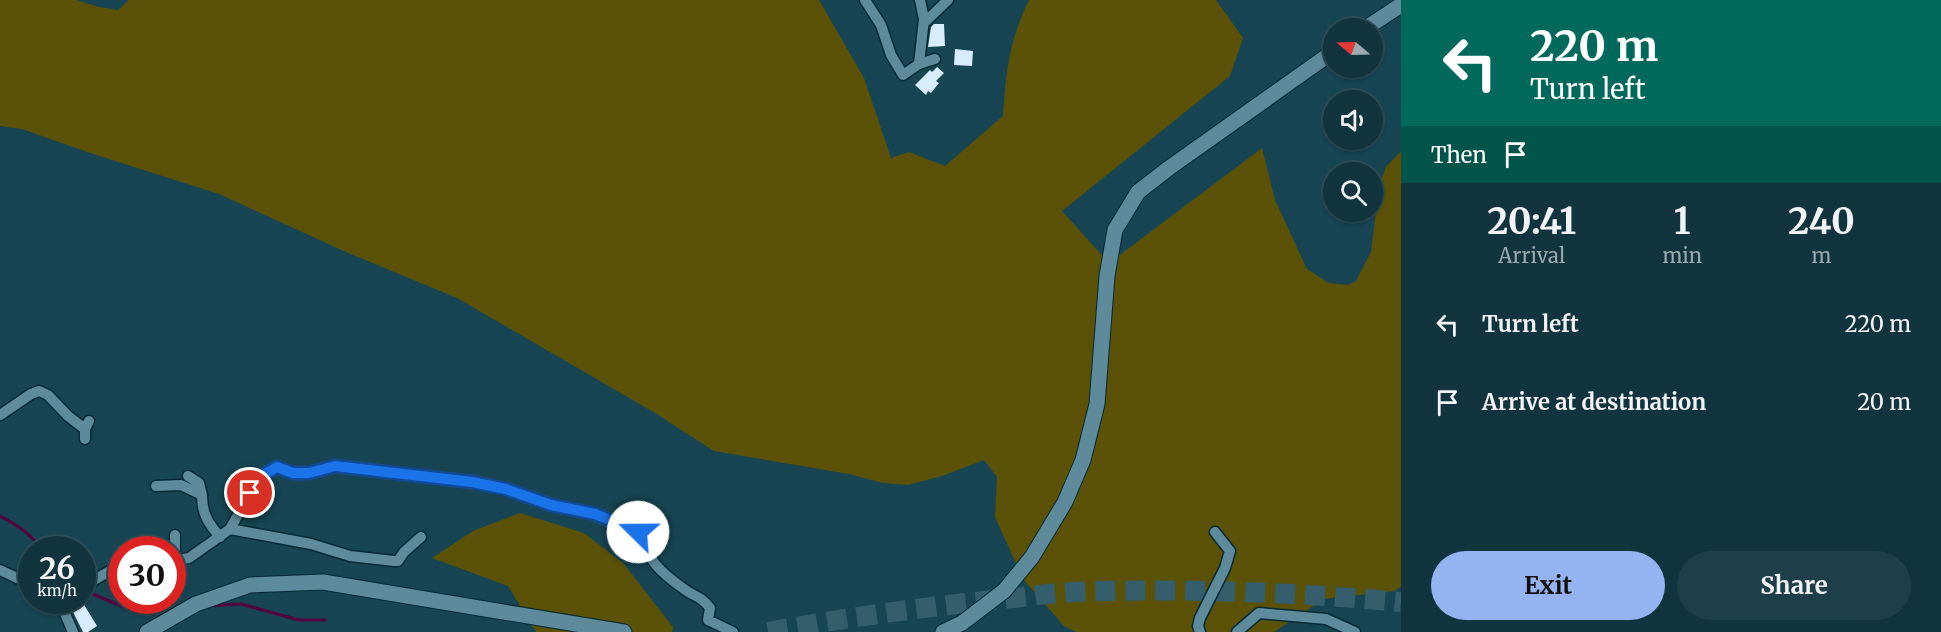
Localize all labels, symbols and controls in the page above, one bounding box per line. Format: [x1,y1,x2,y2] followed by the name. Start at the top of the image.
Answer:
[1323,18,1383,78] north arrow
[1323,18,1383,222] map controls
[1530,20,1658,72] text: 220 m
[1431,24,1509,102] icon: left
[1530,72,1645,106] text: Turn left
[1323,90,1383,150] button: sound
[1499,138,1532,171] icon: arrive
[1431,141,1487,169] text: Then
[1323,162,1383,222] button: search
[1487,199,1576,244] text: 20:41
[1674,199,1691,244] text: 1
[1788,199,1855,244] text: 240
[1498,243,1565,268] text: Arrival
[1662,243,1702,268] text: min
[1812,243,1831,268] text: m
[1431,308,1464,341] icon: left
[1482,310,1579,338] text: Turn left
[1844,310,1911,338] text: 220 m
[1431,386,1464,419] icon: arrive
[1482,388,1706,416] text: Arrive at destination
[1857,388,1911,416] text: 20 m
[224,467,275,518] pin
[233,476,266,509] icon: arrive
[606,500,670,564] position arrow
[108,536,186,614] speed limit sign: 30
[39,549,75,587] text: 26
[1431,551,1665,620] button: Exit
[1677,551,1911,620] button: Share
[37,581,77,600] text: km/h

